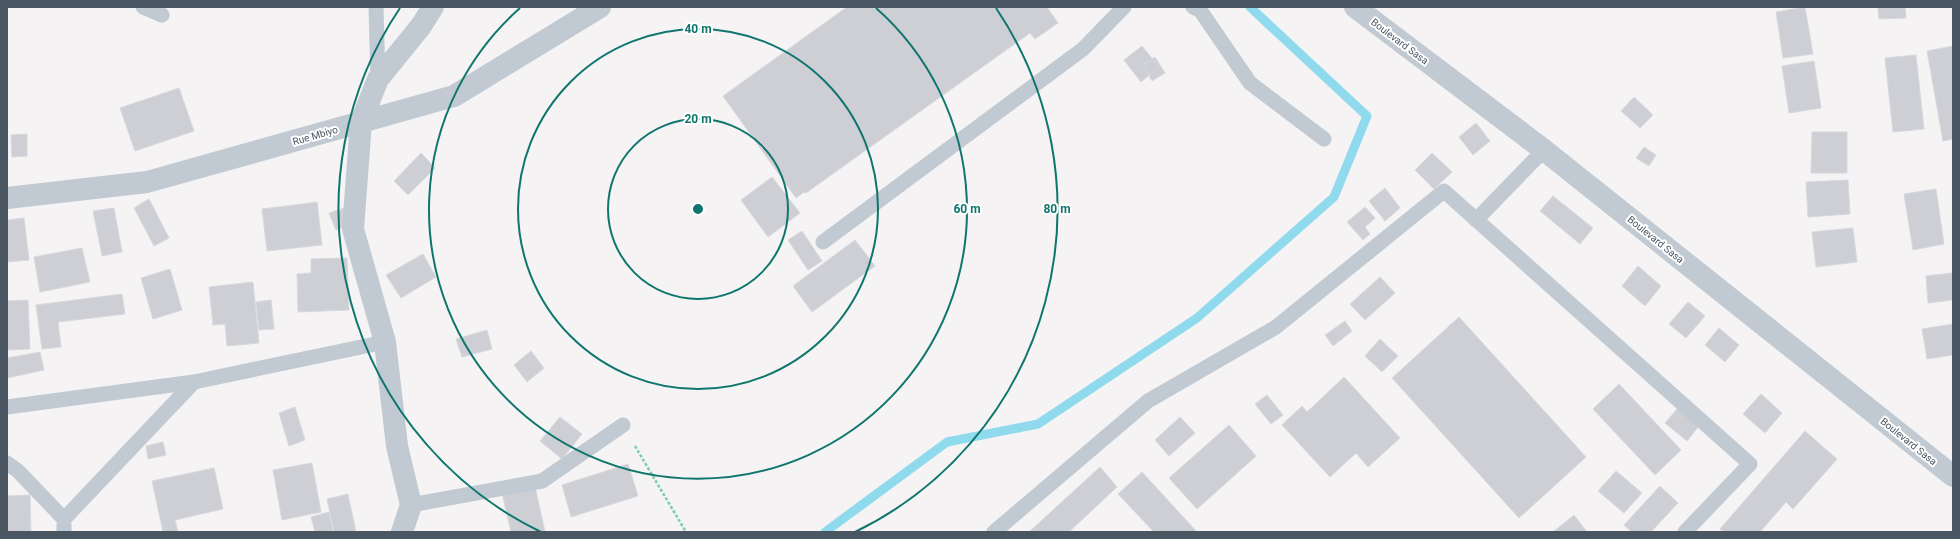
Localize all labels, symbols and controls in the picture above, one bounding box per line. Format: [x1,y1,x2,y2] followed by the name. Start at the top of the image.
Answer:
[1369,16,1430,66] street label: Boulevard Sasa
[684,22,712,36] text: 40 m
[684,112,712,126] text: 20 m
[291,124,339,147] street label: Rue Mbiyo
[691,202,705,216] centre of rings
[953,202,981,216] text: 60 m
[1043,202,1071,216] text: 80 m
[1626,213,1686,265] street label: Boulevard Sasa
[1879,415,1939,467] street label: Boulevard Sasa

